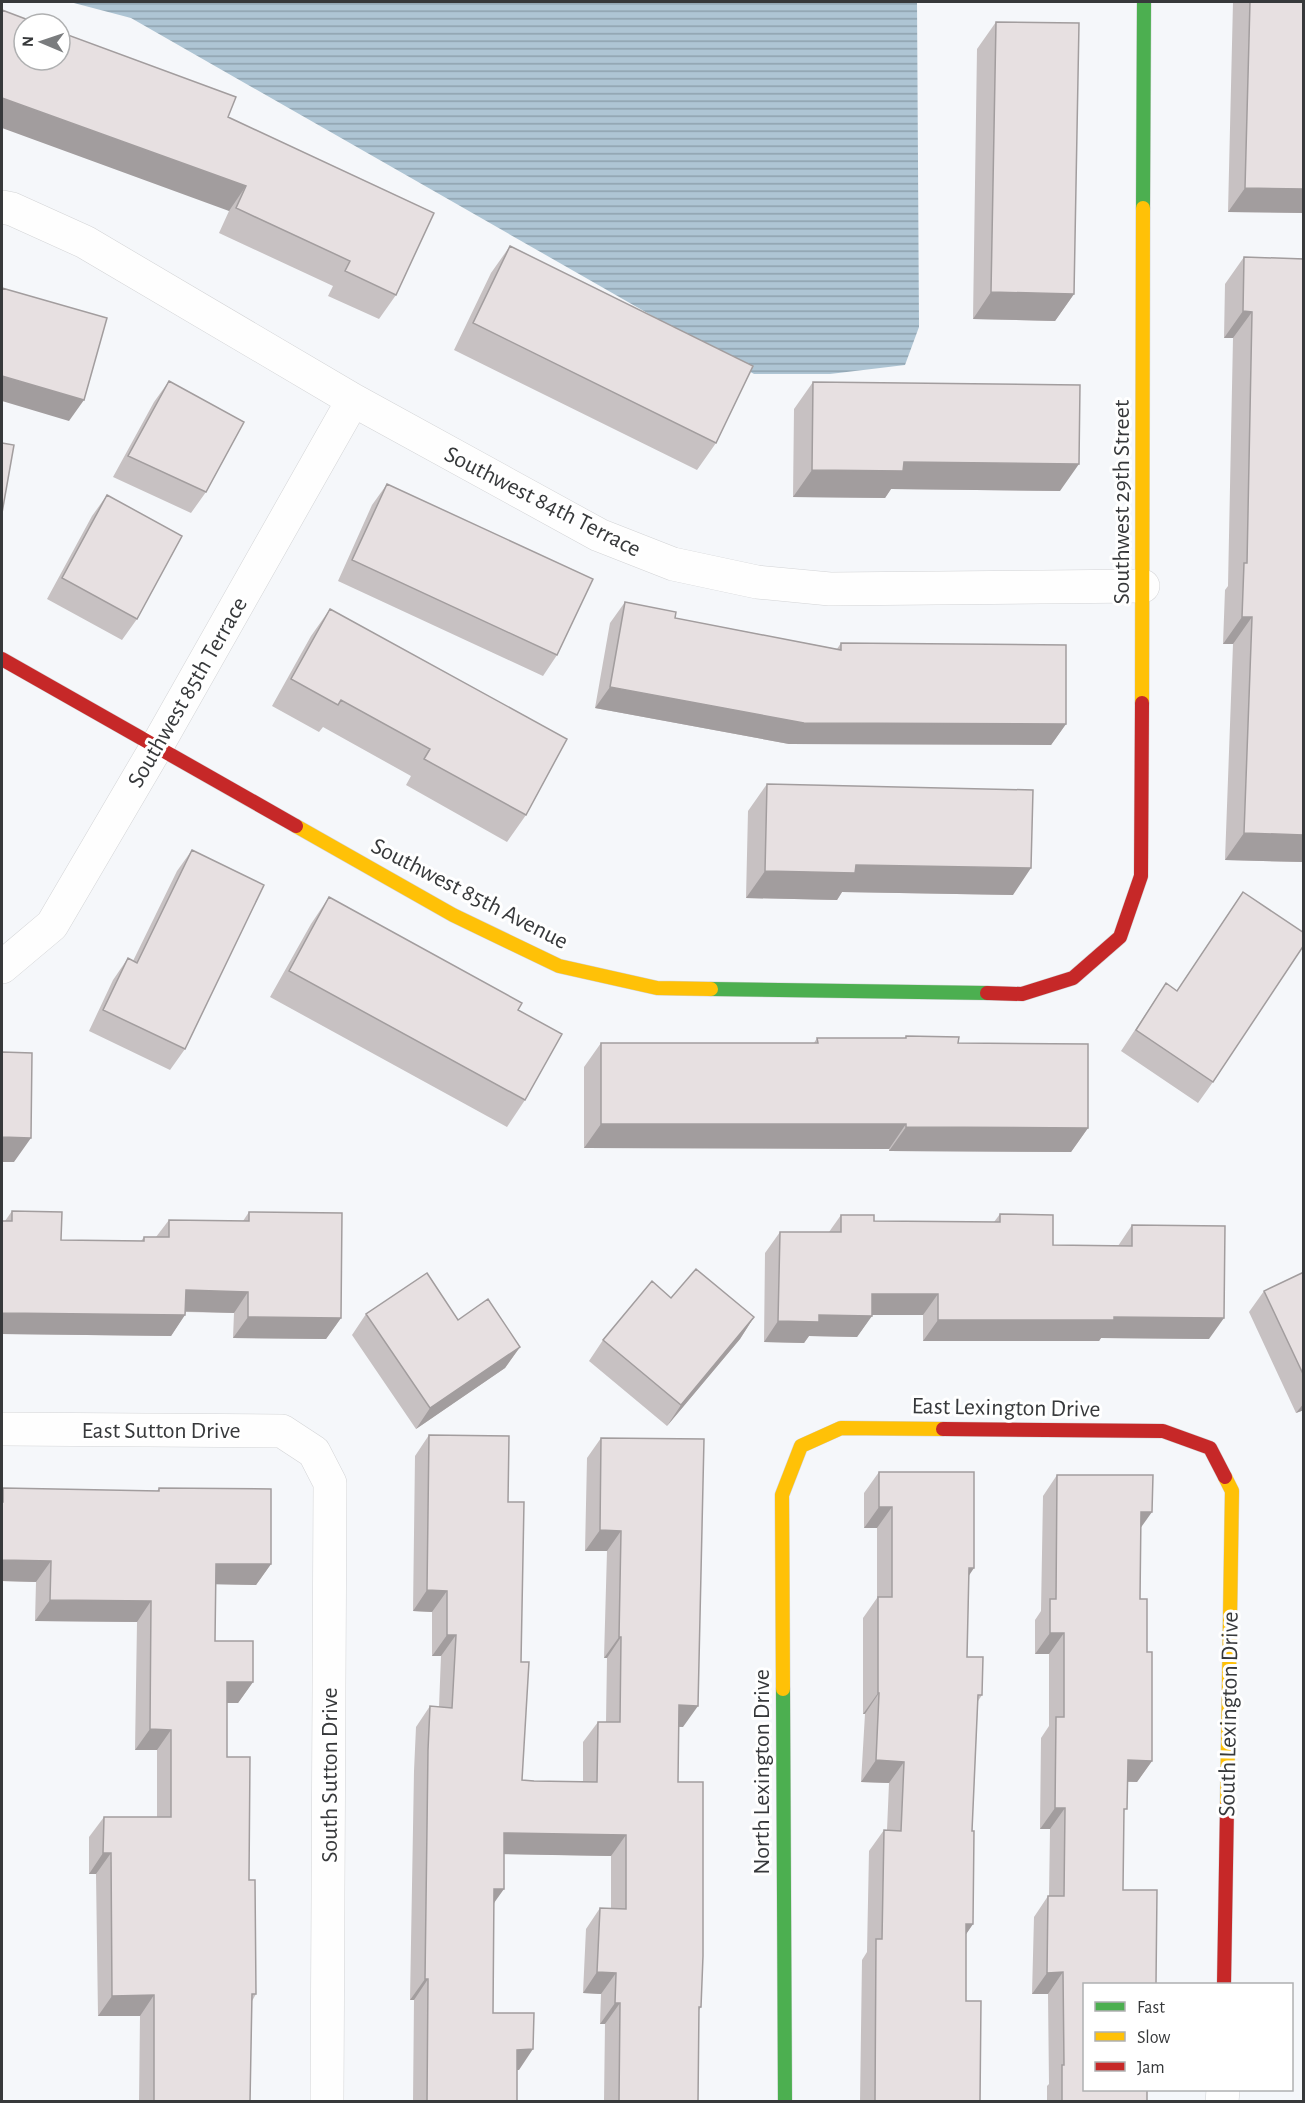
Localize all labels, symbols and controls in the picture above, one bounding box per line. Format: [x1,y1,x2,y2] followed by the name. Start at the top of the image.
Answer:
[12,12,72,72] north arrow
[20,36,36,47] text: N
[1110,399,1134,604] street label: Southwest 29th Street
[440,442,645,562] street label: Southwest 84th Terrace
[124,593,252,792] street label: Southwest 85th Terrace
[367,834,572,954] street label: Southwest 85th Avenue
[911,1394,1101,1422] street label: East Lexington Drive
[81,1419,241,1443] street label: East Sutton Drive
[1215,1611,1243,1817] street label: South Lexington Drive
[750,1669,774,1875] street label: North Lexington Drive
[318,1687,342,1863] street label: South Sutton Drive
[1083,1983,1293,2091] legend
[1137,1999,1165,2017] text: Fast
[1137,2029,1170,2047] text: Slow
[1137,2059,1165,2077] text: Jam

